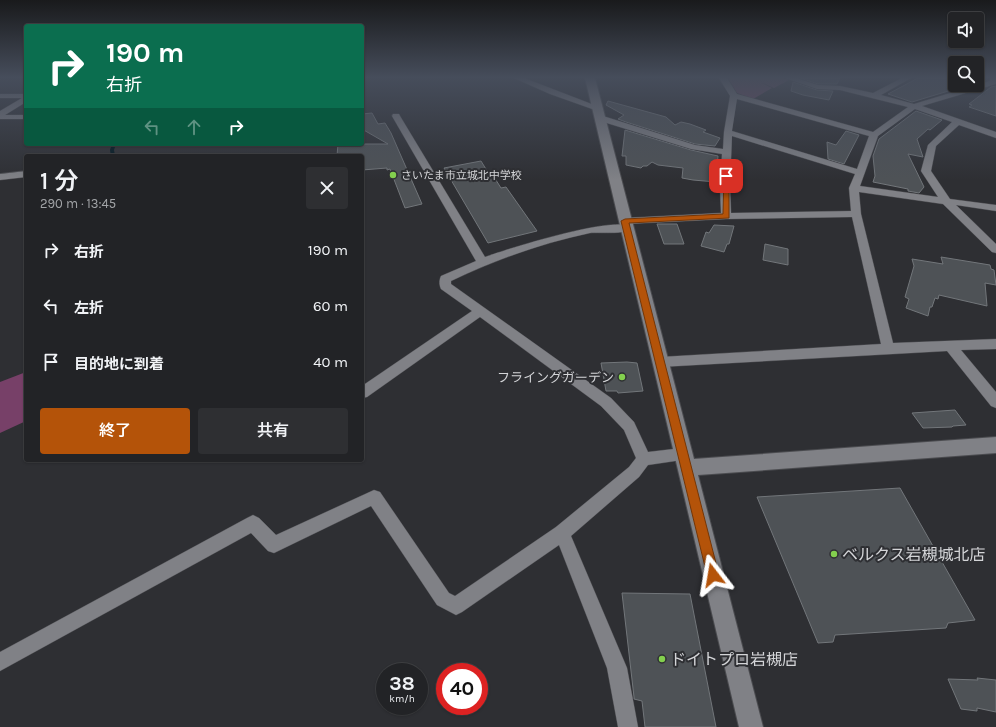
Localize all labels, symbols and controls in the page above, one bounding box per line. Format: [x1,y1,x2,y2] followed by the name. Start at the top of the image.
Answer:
[948,12,984,92] map controls
[948,12,984,48] button: sound
[106,36,184,69] text: 190 m
[40,40,92,92] icon: right
[948,56,984,92] button: search
[106,74,142,96] text: 右折
[141,116,163,138] icon: left
[183,116,205,138] icon: ahead
[225,116,247,138] icon: right
[709,159,743,193] pin
[715,165,737,187] icon: arrive
[40,167,78,195] text: 1 分
[306,167,348,209] button: close
[401,169,522,182] place label: さいたま市立城北中学校
[388,170,398,180] marker: さいたま市立城北中学校
[40,196,116,211] text: 290 m · 13:45
[40,239,62,261] icon: right
[308,241,348,259] text: 190 m
[74,243,104,261] text: 右折
[40,295,62,317] icon: left
[313,297,348,315] text: 60 m
[74,299,104,317] text: 左折
[40,351,62,373] icon: arrive
[313,353,348,371] text: 40 m
[74,355,164,373] text: 目的地に到着
[497,370,614,385] place label: フライングガーデン
[617,372,627,382] marker: フライングガーデン
[40,408,190,454] button: 終了
[198,408,348,454] button: 共有
[842,545,986,564] place label: ベルクス岩槻城北店
[829,549,839,559] marker: ベルクス岩槻城北店
[692,554,734,596] position arrow
[670,650,798,669] place label: ドイトプロ岩槻店
[657,654,667,664] marker: ドイトプロ岩槻店
[436,663,488,715] speed limit sign: 40
[389,672,415,695] text: 38
[389,693,415,705] text: km/h

